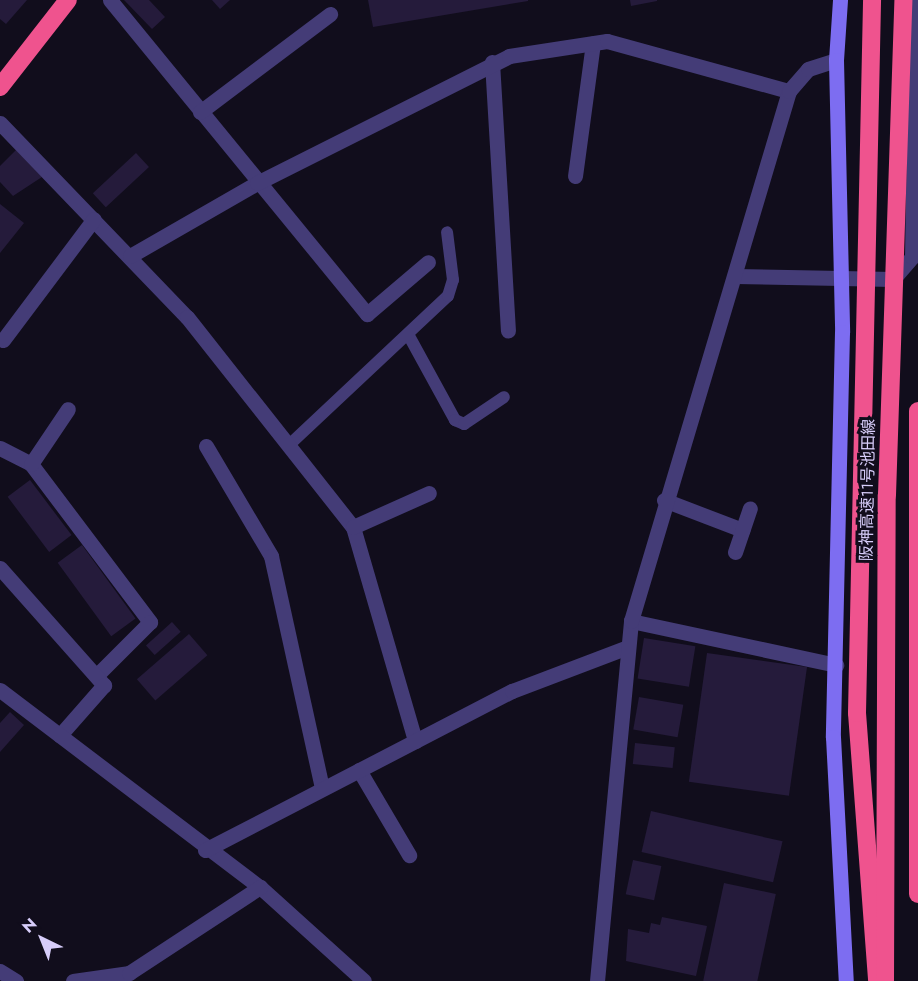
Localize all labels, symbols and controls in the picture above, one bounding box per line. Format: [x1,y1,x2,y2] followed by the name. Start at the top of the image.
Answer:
[857,419,879,561] street label: 阪神高速11号池田線
[12,909,72,969] north arrow
[17,913,42,938] text: N

